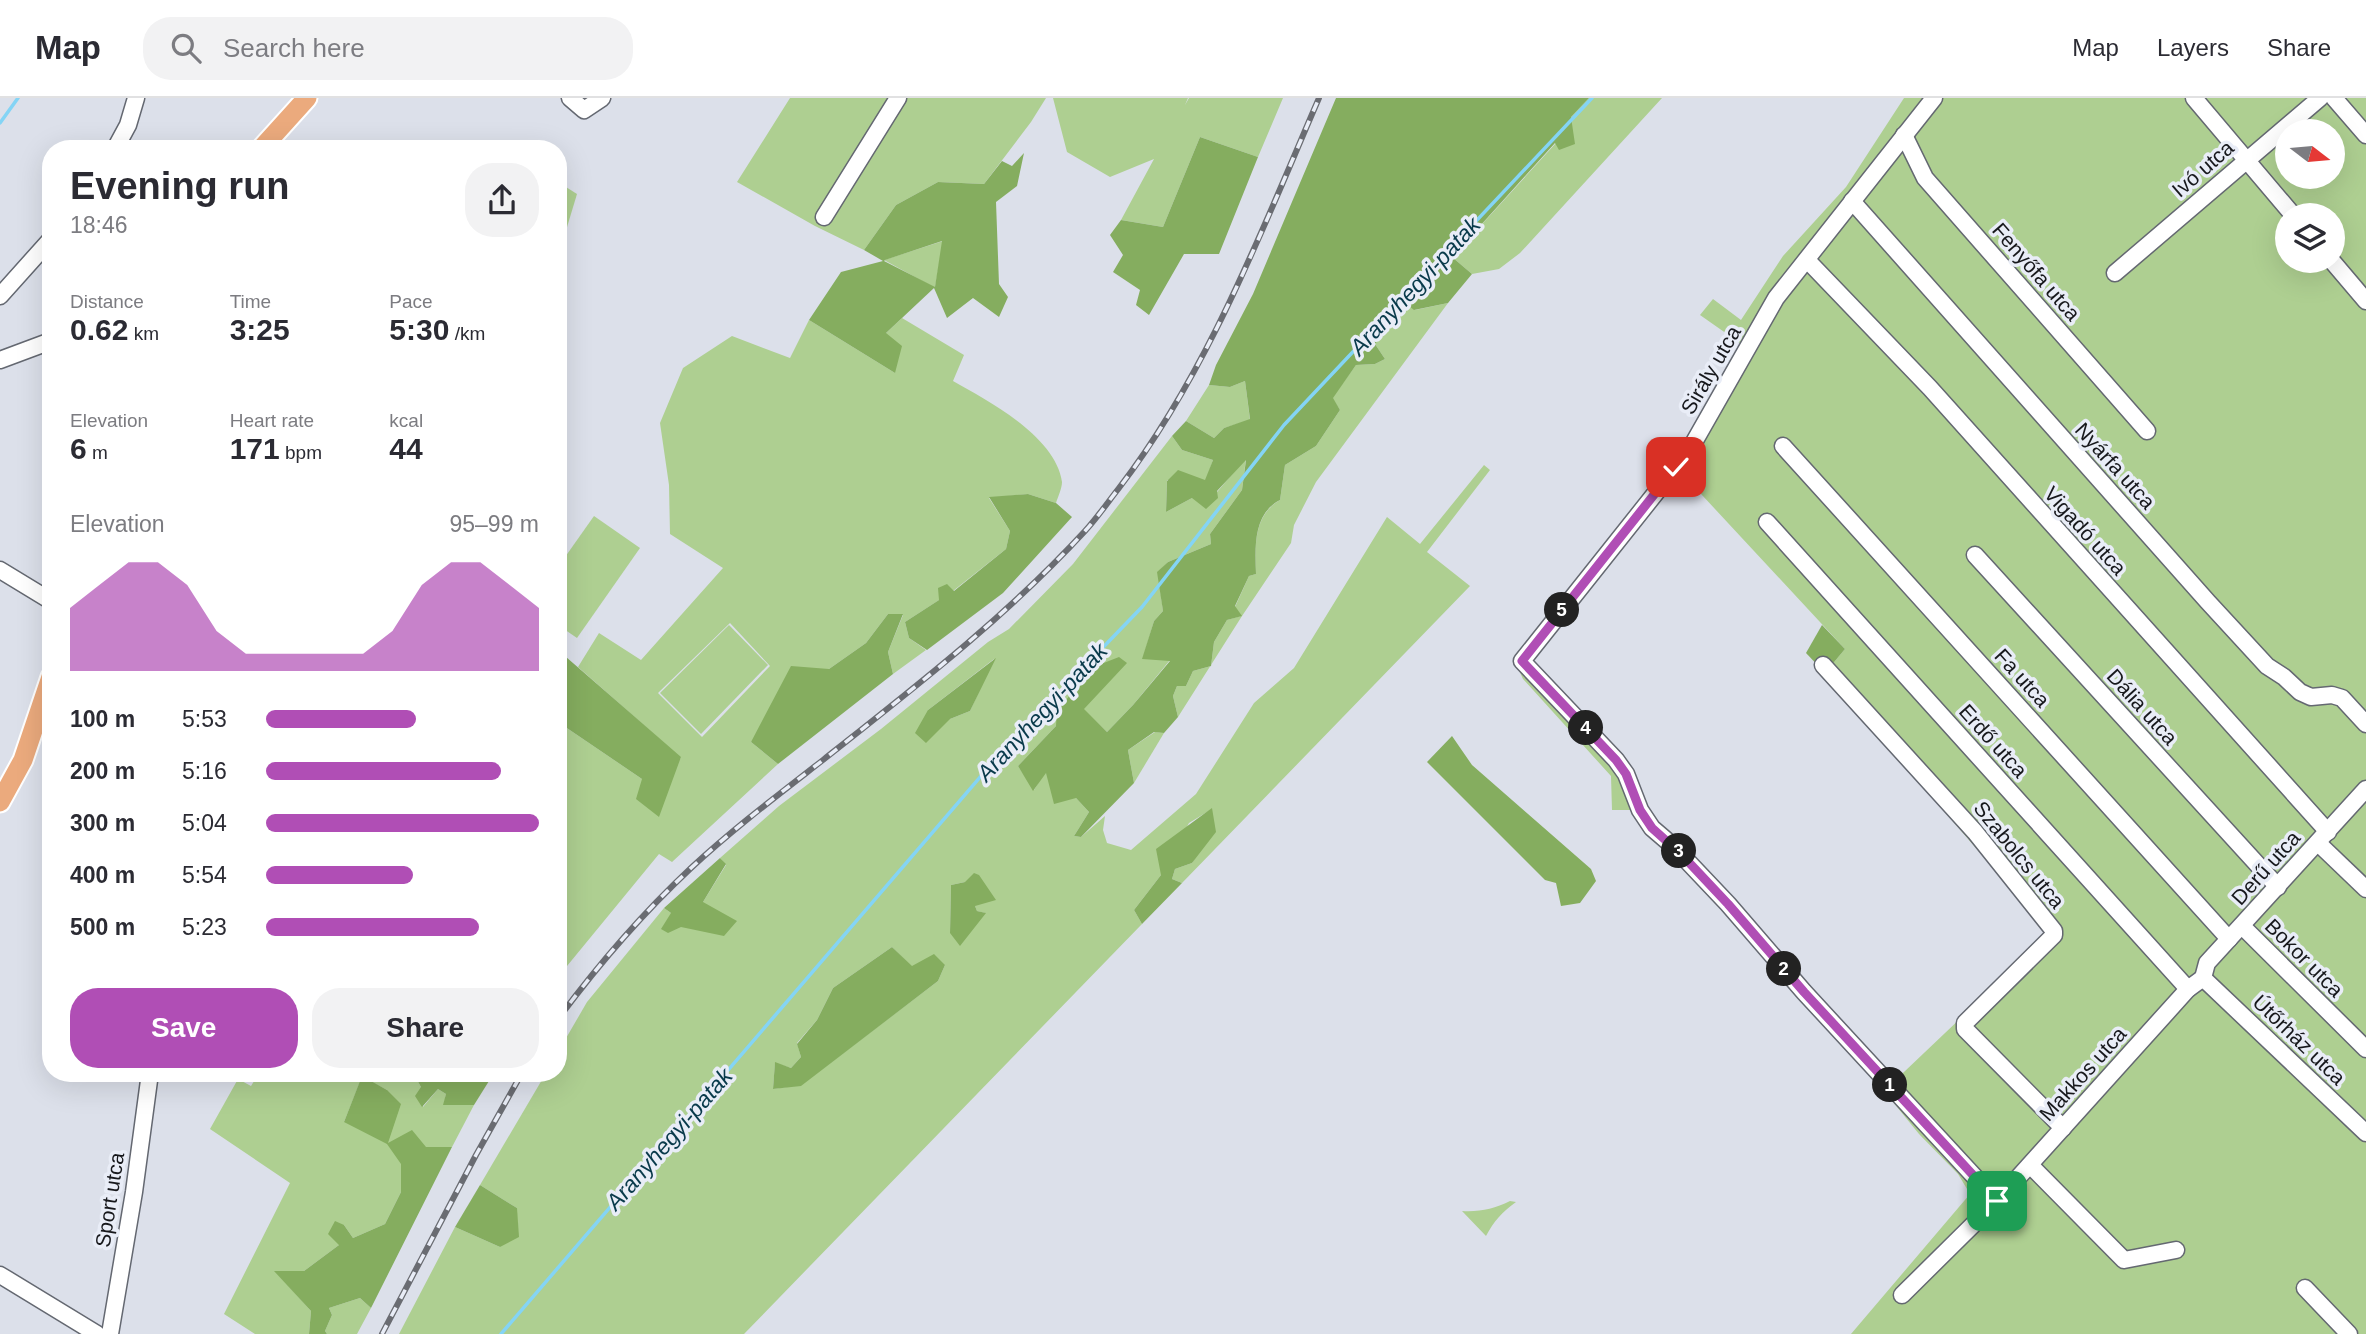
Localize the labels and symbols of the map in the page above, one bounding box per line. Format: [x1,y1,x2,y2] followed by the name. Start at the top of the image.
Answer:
[2275,119,2345,189] north arrow
[2167,136,2238,201] street label: Ivó utca
[1343,211,1487,362] water label: Aranyhegyi-patak
[1988,218,2085,325] street label: Fenyőfa utca
[1676,321,1745,418] street label: Sirály utca
[2071,418,2160,513] street label: Nyárfa utca
[1646,437,1706,497] pin
[2040,482,2131,580] street label: Vigadó utca
[1544,592,1580,628] pin: 5
[970,637,1114,788] water label: Aranyhegyi-patak
[1990,644,2055,712] street label: Fa utca
[2103,664,2182,749] street label: Dália utca
[1955,700,2032,782] street label: Erdő utca
[1568,710,1604,746] pin: 4
[1969,797,2070,913] street label: Szabolcs utca
[2227,826,2305,909] street label: Derű utca
[1662,834,1696,868] pin: 3
[2261,914,2348,1001] street label: Bokor utca
[1766,952,1802,986] pin: 2
[2249,990,2350,1089] street label: Útőrház utca
[2035,1022,2131,1125] street label: Makkos utca
[599,1062,739,1217] water label: Aranyhegyi-patak
[1872,1068,1908,1102] pin: 1
[91,1151,128,1249] street label: Sport utca
[1967,1171,2027,1231] pin

